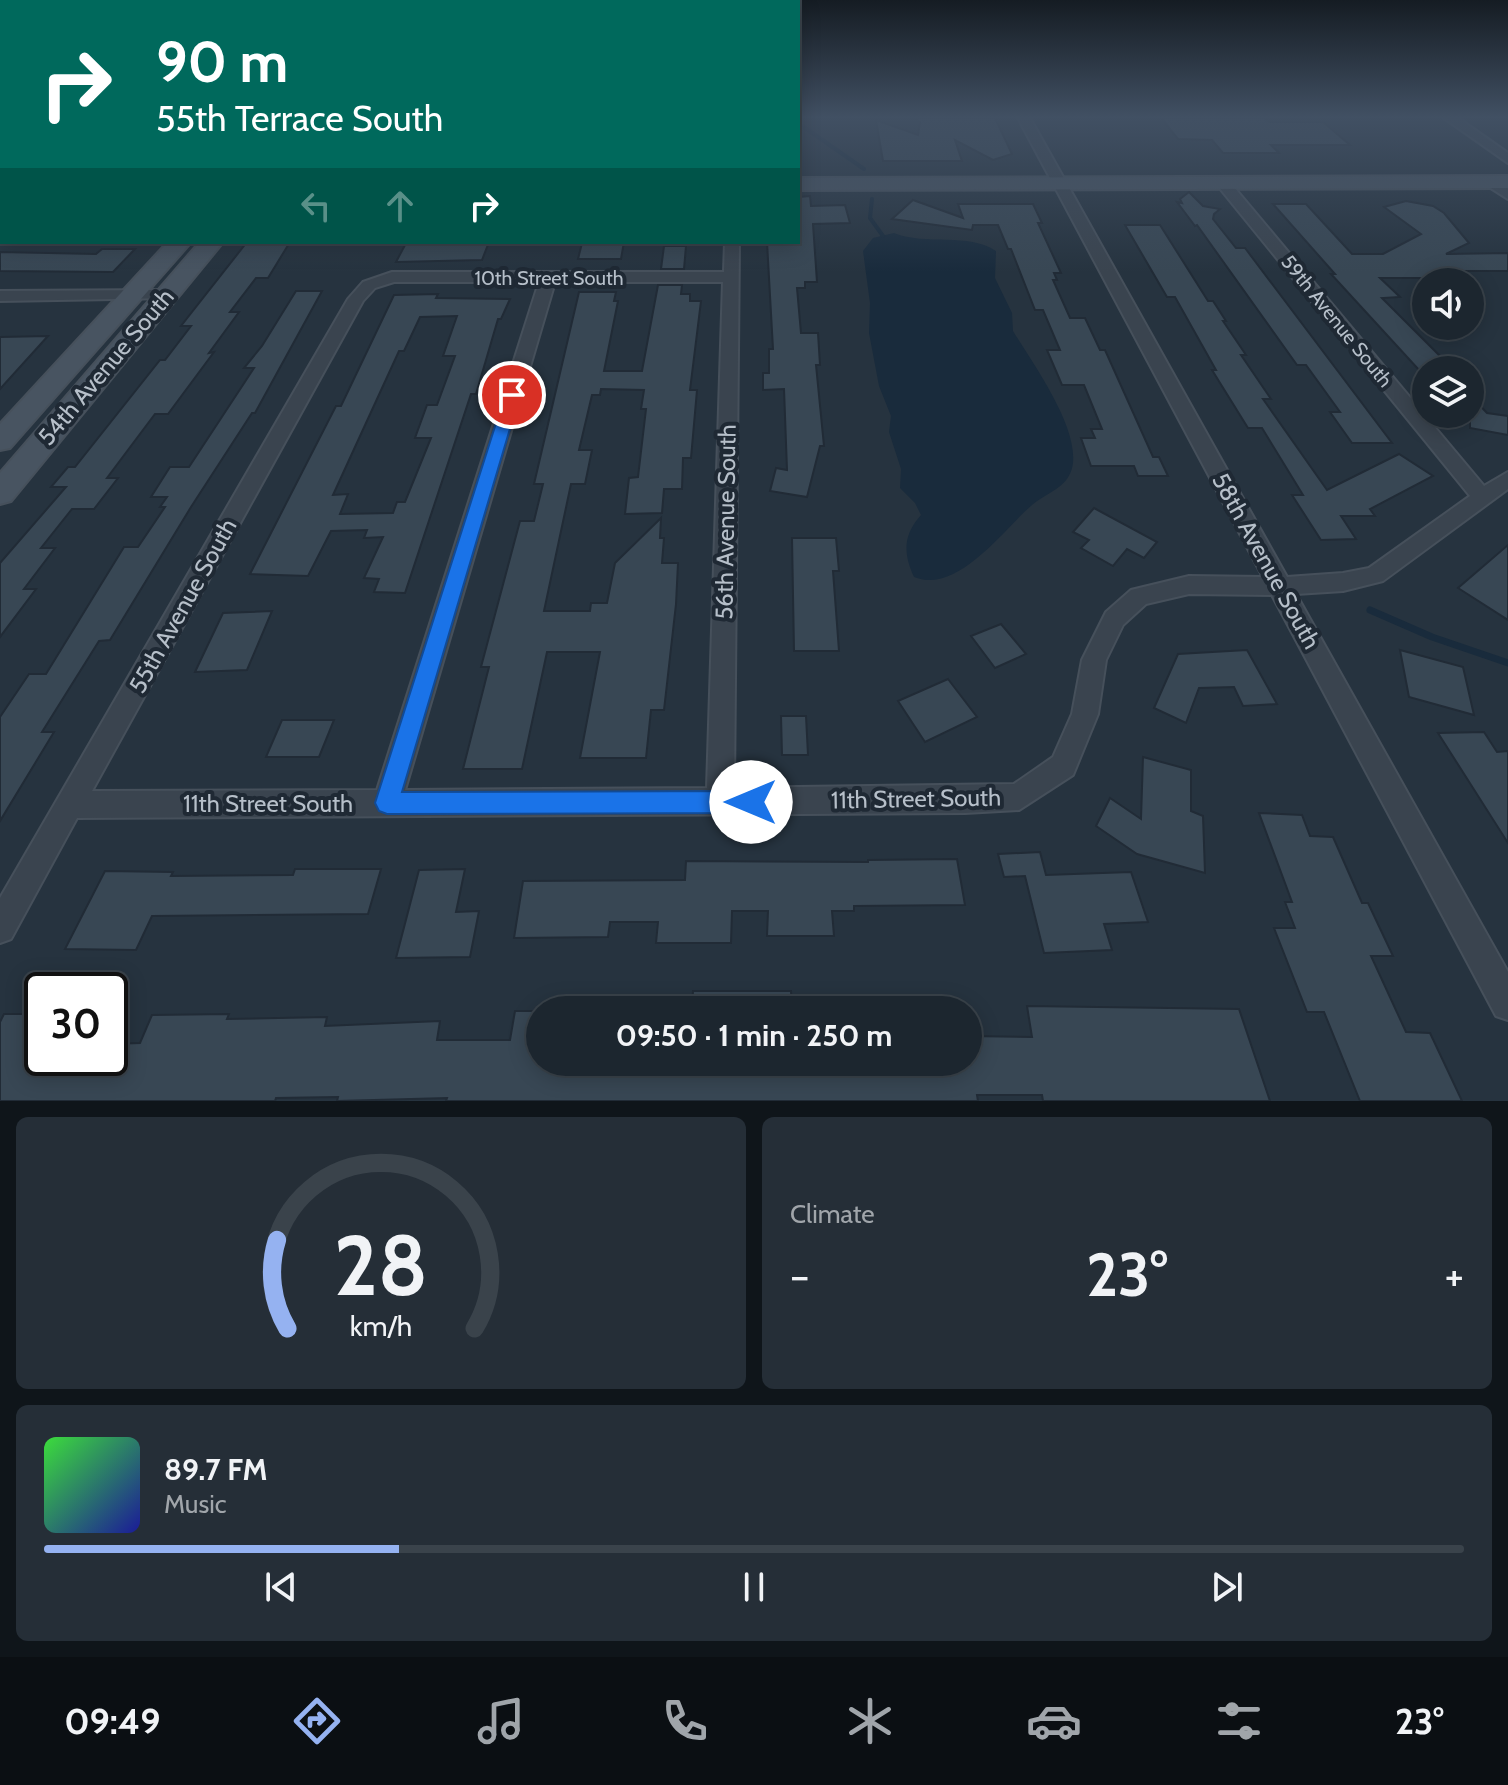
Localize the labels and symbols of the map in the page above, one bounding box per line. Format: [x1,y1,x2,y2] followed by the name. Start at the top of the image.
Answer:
[1276,250,1398,392] street label: 59th Avenue South
[474,266,624,290] street label: 10th Street South
[32,282,180,451] street label: 54th Avenue South
[478,361,546,429] pin
[709,424,742,620] street label: 56th Avenue South
[1206,468,1327,654] street label: 58th Avenue South
[123,514,242,698] street label: 55th Avenue South
[709,760,793,844] position arrow
[831,783,1001,814] street label: 11th Street South
[183,789,353,818] street label: 11th Street South
[24,972,128,1076] speed limit sign: 30

